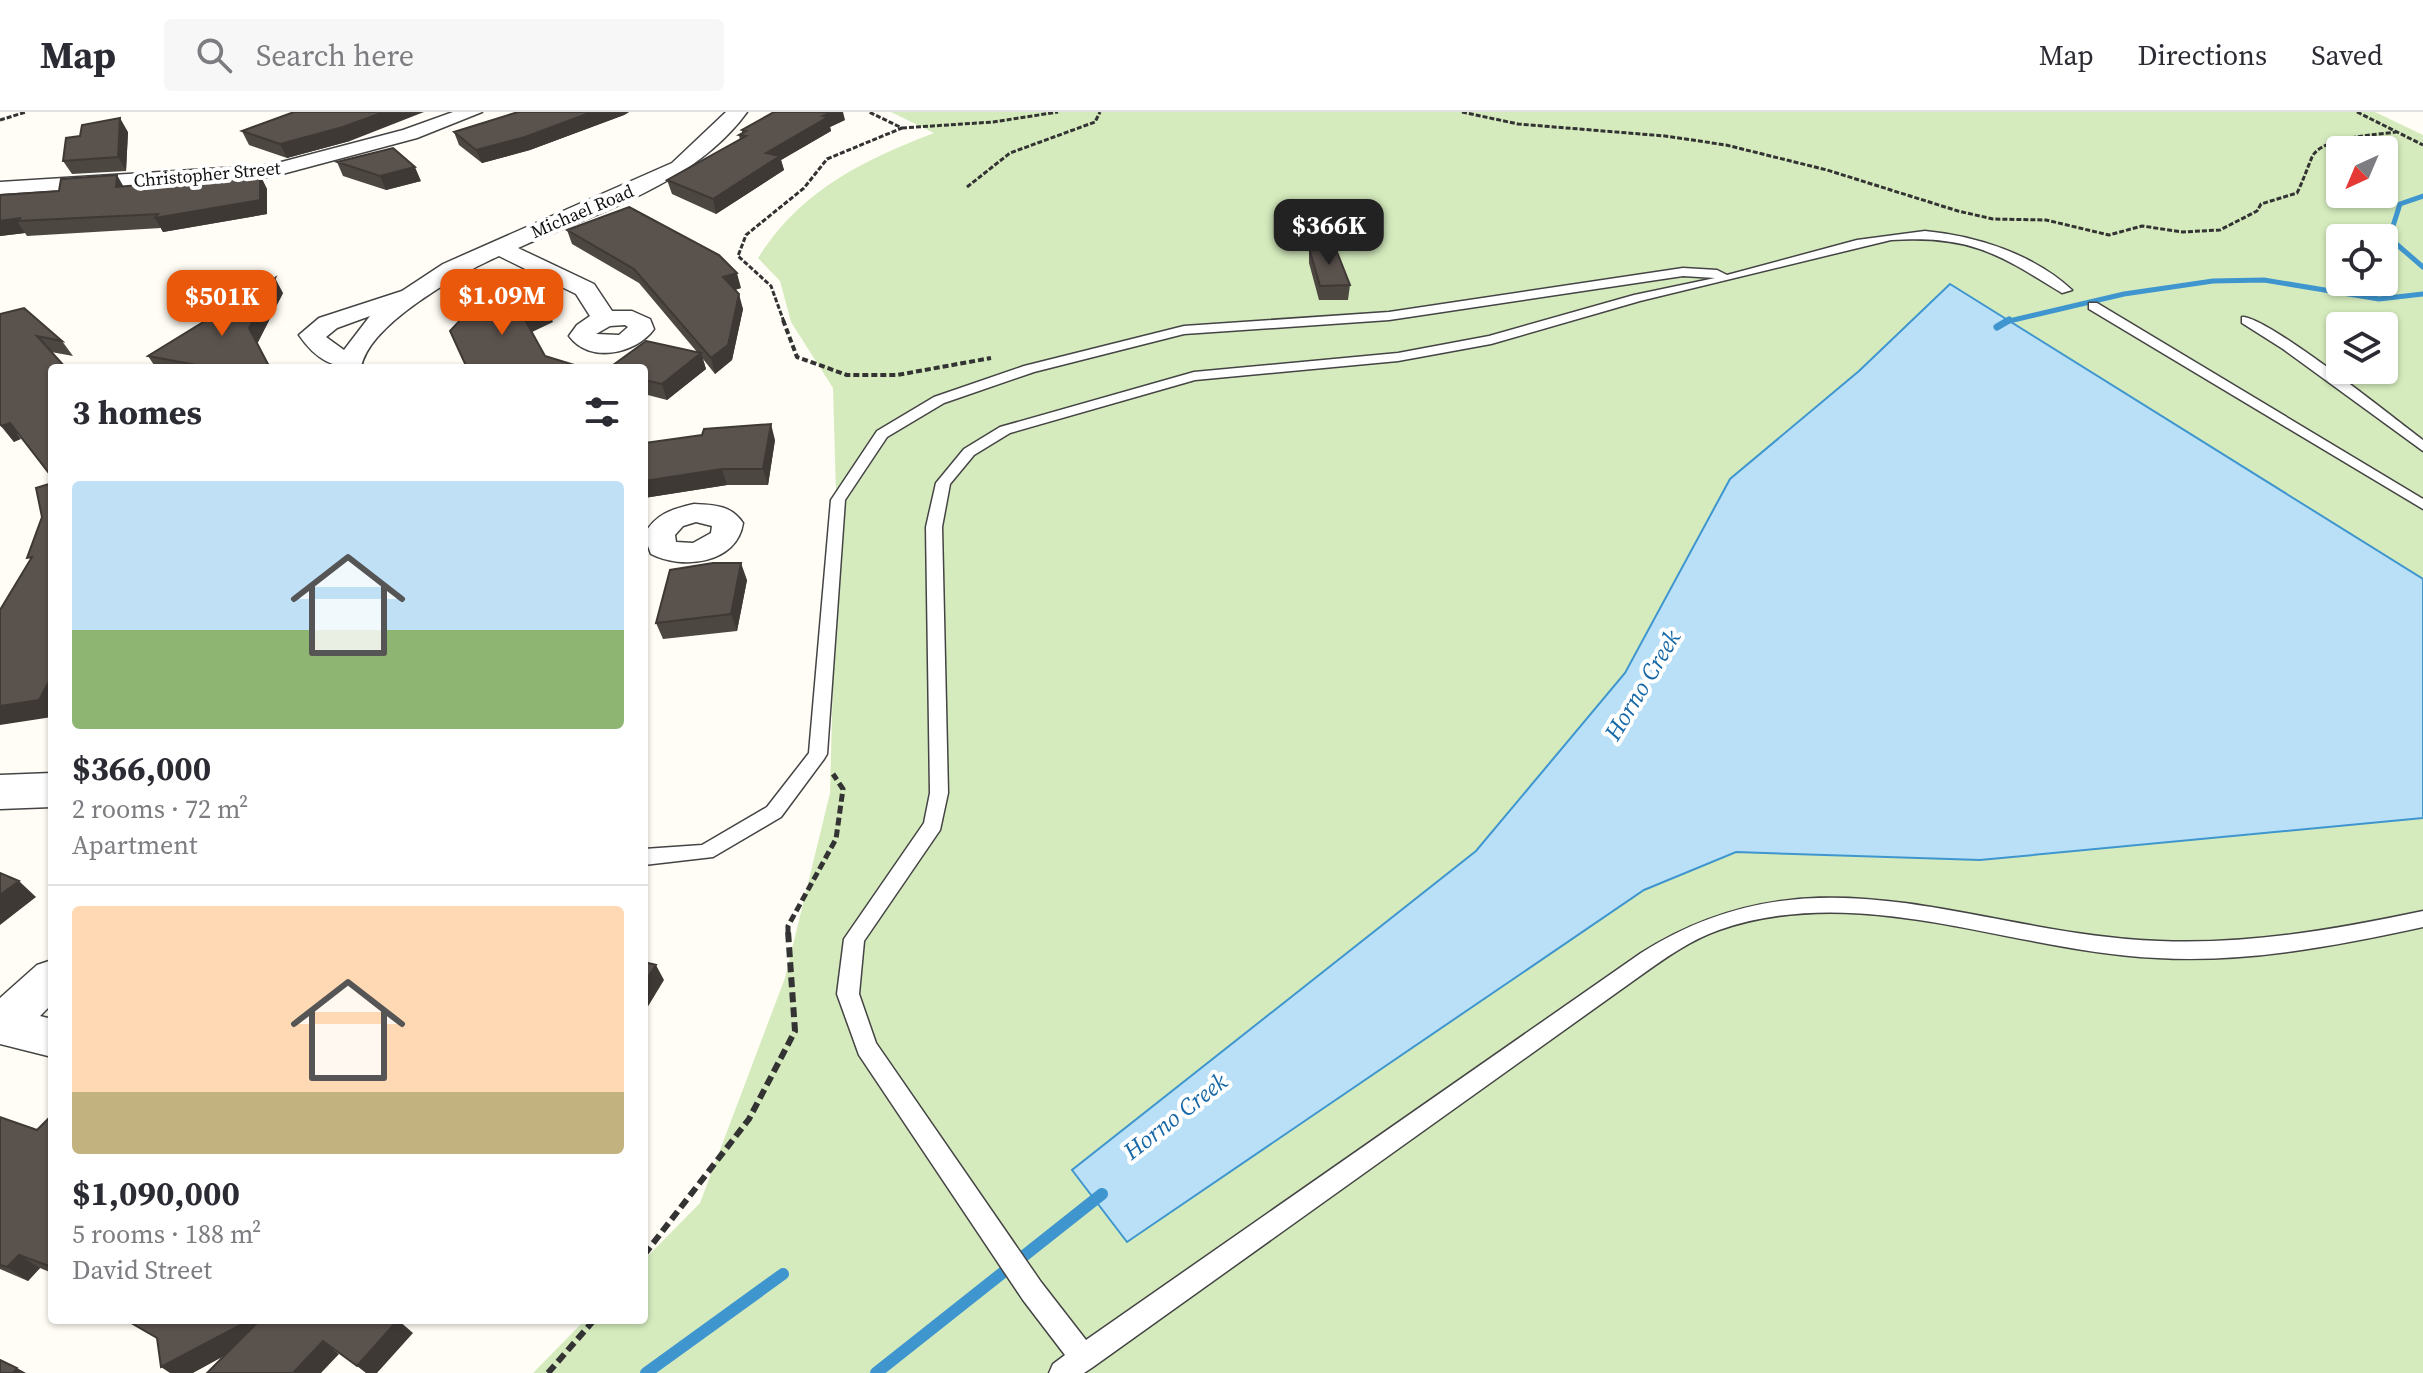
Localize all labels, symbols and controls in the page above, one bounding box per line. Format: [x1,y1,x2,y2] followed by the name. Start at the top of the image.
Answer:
[164,19,724,91] search box
[40,29,116,81] text: Map
[192,33,236,77] icon: search
[256,35,414,76] text: Search here
[2039,36,2094,74] text: Map
[2138,36,2267,74] text: Directions
[2311,36,2383,74] text: Saved
[2326,136,2398,208] north arrow
[2326,136,2398,384] map controls
[133,155,282,193] street label: Christopher Street
[527,178,637,244] street label: Michael Road
[1273,199,1385,267] pin: $366K
[1292,207,1366,243] text: $366K
[2326,224,2398,296] button: locate
[437,269,567,337] pin: $1.09M
[166,270,278,338] pin: $501K
[458,277,546,313] text: $1.09M
[185,278,259,314] text: $501K
[2326,312,2398,384] button: layers
[72,389,202,435] text: 3 homes
[580,390,624,434] icon: filters
[276,533,420,677] icon: home
[1596,623,1688,747] water label: Horno Creek
[72,745,211,791] text: $366,000
[72,791,248,827] text: 2 rooms · 72 m²
[72,827,197,863] text: Apartment
[276,958,420,1102] icon: home
[1115,1065,1234,1168] water label: Horno Creek
[72,1170,240,1216] text: $1,090,000
[72,1216,261,1252] text: 5 rooms · 188 m²
[72,1252,212,1288] text: David Street

